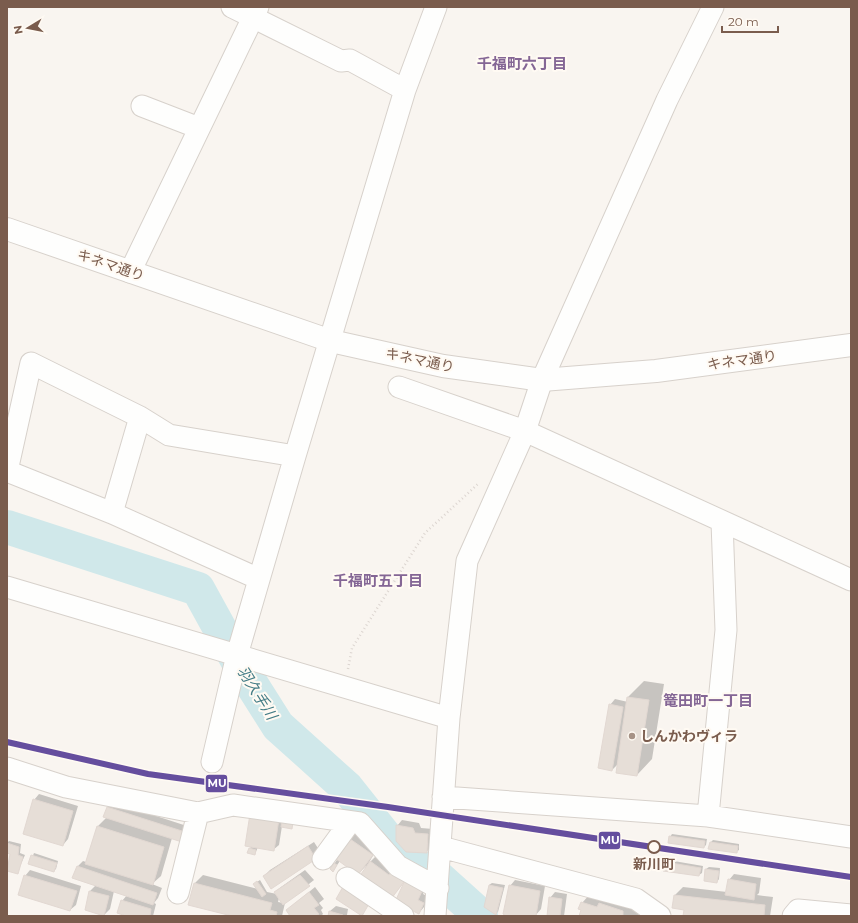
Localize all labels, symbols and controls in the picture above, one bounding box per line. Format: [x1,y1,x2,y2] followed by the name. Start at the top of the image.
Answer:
[8,8,48,48] north arrow
[722,8,778,34] scale bar
[728,14,759,29] text: 20 m
[10,24,26,35] text: N
[477,54,567,73] district label: 千福町六丁目
[75,245,147,285] street label: キネマ通り
[384,344,456,376] street label: キネマ通り
[706,346,778,374] street label: キネマ通り
[333,571,423,590] district label: 千福町五丁目
[233,662,282,725] water label: 羽久手川
[663,691,753,710] district label: 篭田町一丁目
[640,727,738,745] place label: しんかわヴィラ
[627,731,637,741] marker: しんかわヴィラ
[205,774,228,793] line badge: MU
[207,776,227,790] text: MU
[598,831,621,850] line badge: MU
[600,833,620,847] text: MU
[647,840,661,854] marker: 新川町
[633,855,675,873] place label: 新川町

